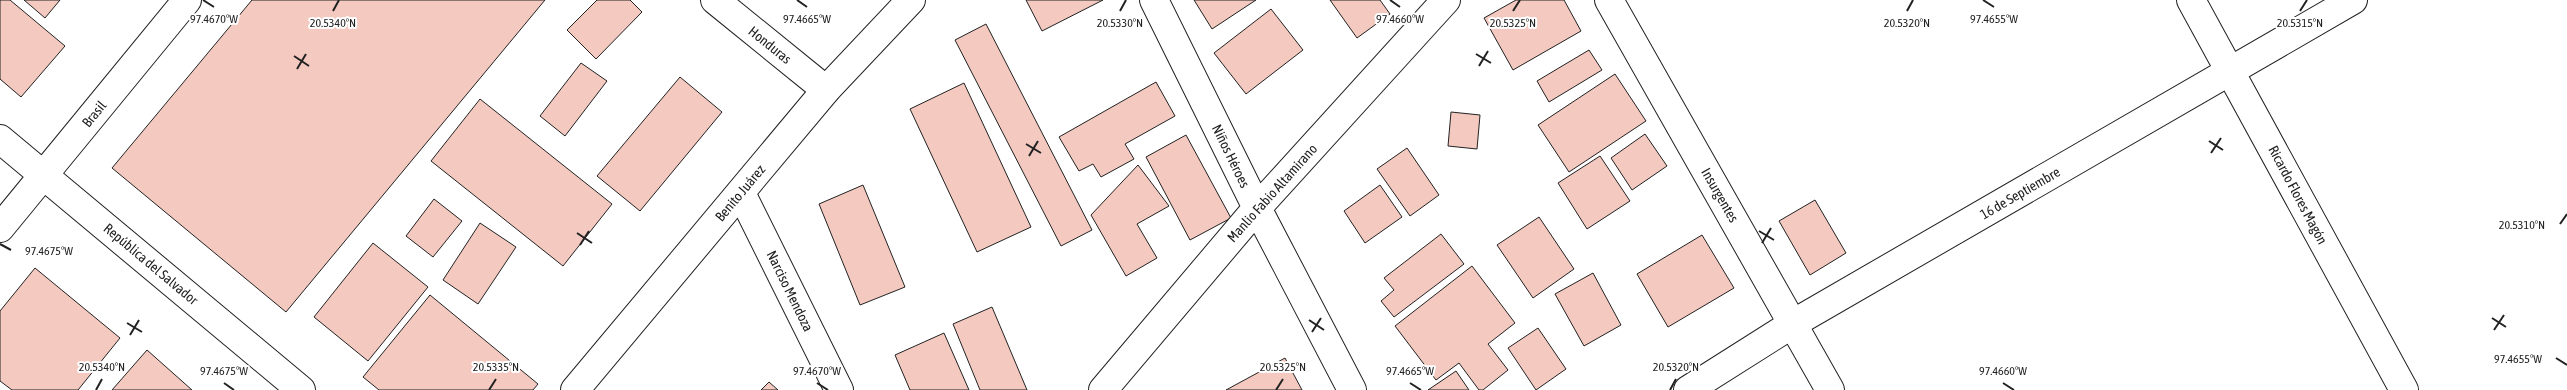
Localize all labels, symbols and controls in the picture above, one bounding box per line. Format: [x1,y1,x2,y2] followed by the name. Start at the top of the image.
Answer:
[190,12,238,26] text: 97.4670°W
[783,12,831,26] text: 97.4665°W
[1376,12,1424,26] text: 97.4660°W
[1970,12,2018,26] text: 97.4655°W
[310,16,356,30] text: 20.5340°N
[1097,16,1143,30] text: 20.5330°N
[1490,16,1536,30] text: 20.5325°N
[1884,16,1930,30] text: 20.5320°N
[2277,16,2323,30] text: 20.5315°N
[745,23,795,67] street label: Honduras
[79,98,109,130] street label: Brasil
[1209,122,1253,190] street label: Niños Héroes
[1224,141,1320,245] street label: Manlio Fabio Altamirano
[2265,143,2331,247] street label: Ricardo Flores Magón
[712,162,768,224] street label: Benito Juárez
[1977,164,2063,222] street label: 16 de Septiembre
[1698,165,1742,225] street label: Insurgentes
[2499,218,2545,232] text: 20.5310°N
[101,220,202,309] street label: República del Salvador
[25,244,73,258] text: 97.4675°W
[764,248,816,334] street label: Narciso Mendoza
[2494,352,2542,366] text: 97.4655°W
[79,360,125,374] text: 20.5340°N
[473,360,519,374] text: 20.5335°N
[1260,360,1306,374] text: 20.5325°N
[1653,360,1699,374] text: 20.5320°N
[200,364,248,378] text: 97.4675°W
[793,364,841,378] text: 97.4670°W
[1386,364,1434,378] text: 97.4665°W
[1979,364,2027,378] text: 97.4660°W

